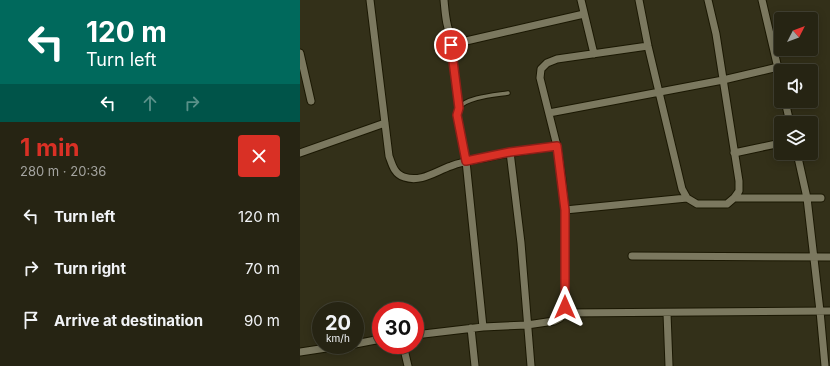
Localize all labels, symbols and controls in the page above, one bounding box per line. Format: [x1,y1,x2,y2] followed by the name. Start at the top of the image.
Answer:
[774,12,818,56] north arrow
[774,12,818,160] map controls
[86,15,167,49] text: 120 m
[20,16,72,68] icon: left
[434,28,468,62] pin
[440,34,462,56] icon: arrive
[86,49,156,70] text: Turn left
[774,64,818,108] button: sound
[97,92,119,114] icon: left
[139,92,161,114] icon: ahead
[181,92,203,114] icon: right
[774,116,818,160] button: layers
[20,133,79,162] text: 1 min
[238,135,280,177] button: close
[20,163,106,179] text: 280 m · 20:36
[20,205,42,227] icon: left
[54,207,115,226] text: Turn left
[238,207,280,226] text: 120 m
[20,257,42,279] icon: right
[54,259,126,278] text: Turn right
[245,259,280,278] text: 70 m
[544,286,586,328] position arrow
[372,302,424,354] speed limit sign: 30
[20,309,42,331] icon: arrive
[54,311,203,330] text: Arrive at destination
[244,311,280,330] text: 90 m
[325,311,351,335] text: 20
[326,332,350,344] text: km/h

